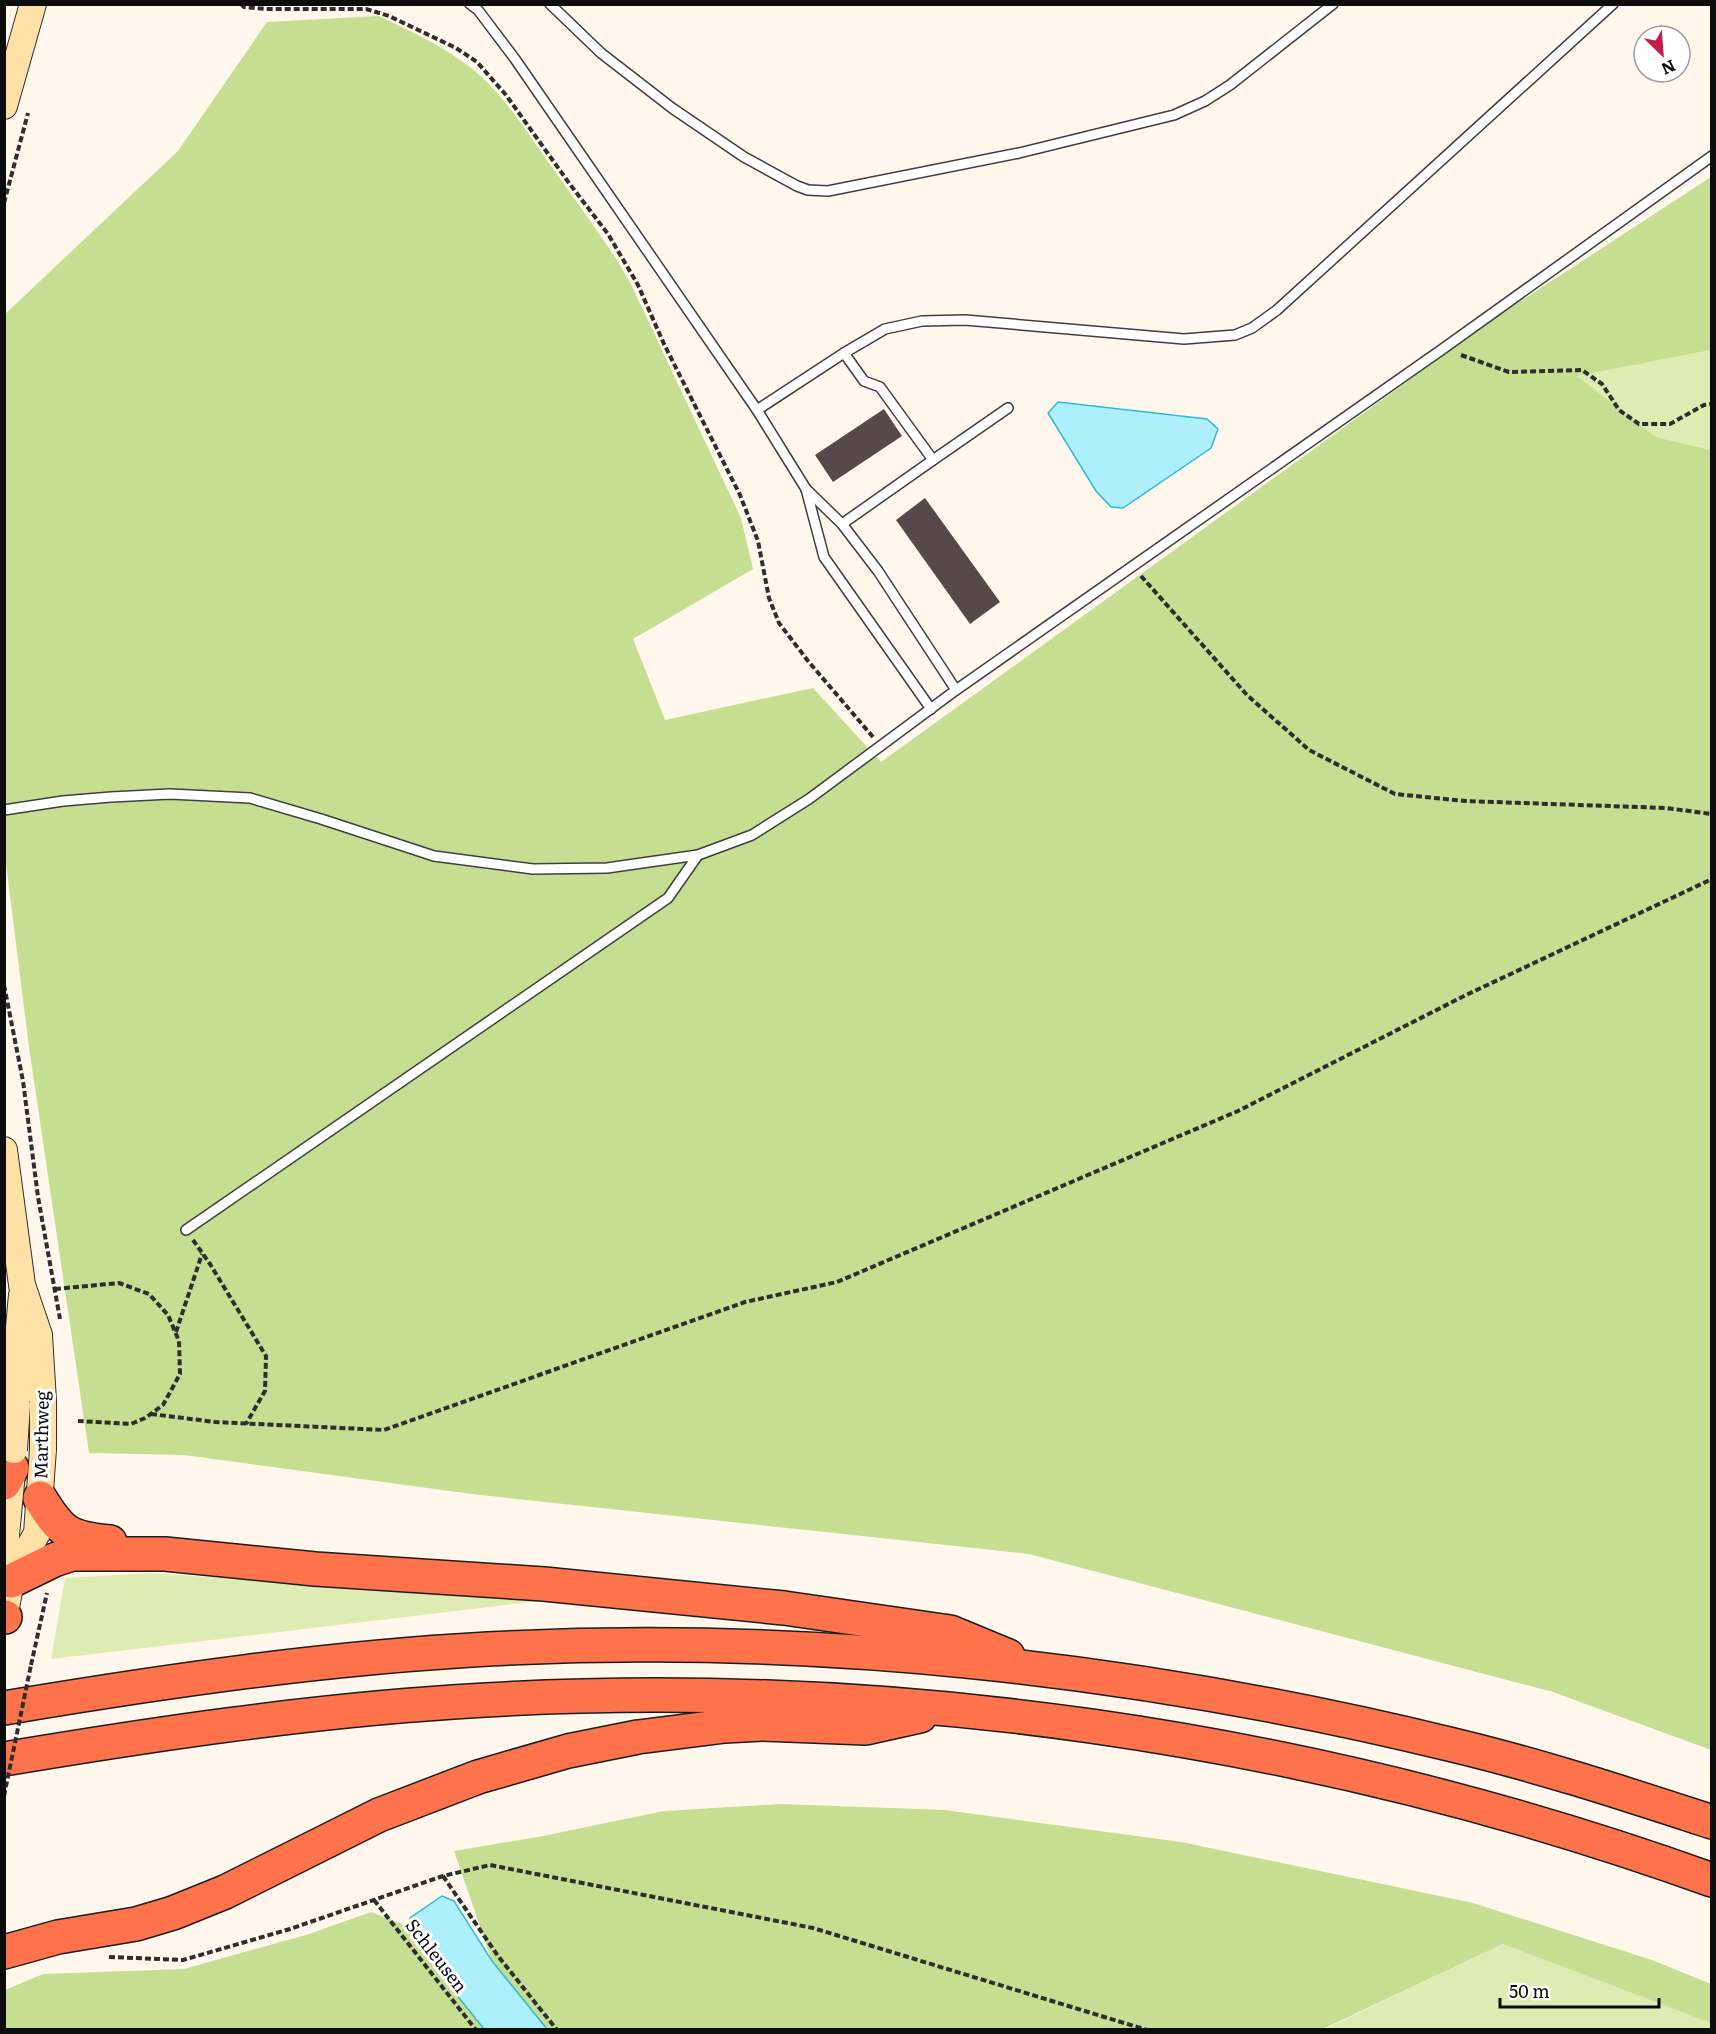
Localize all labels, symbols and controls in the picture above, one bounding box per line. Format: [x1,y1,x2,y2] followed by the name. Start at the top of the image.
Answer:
[1632,24,1692,84] north arrow
[1658,55,1680,82] text: N
[26,1389,55,1480] street label: Marthweg
[400,1912,475,1998] street label: Schleusen
[1500,1971,1659,2009] scale bar
[1509,1977,1550,2004] text: 50 m

